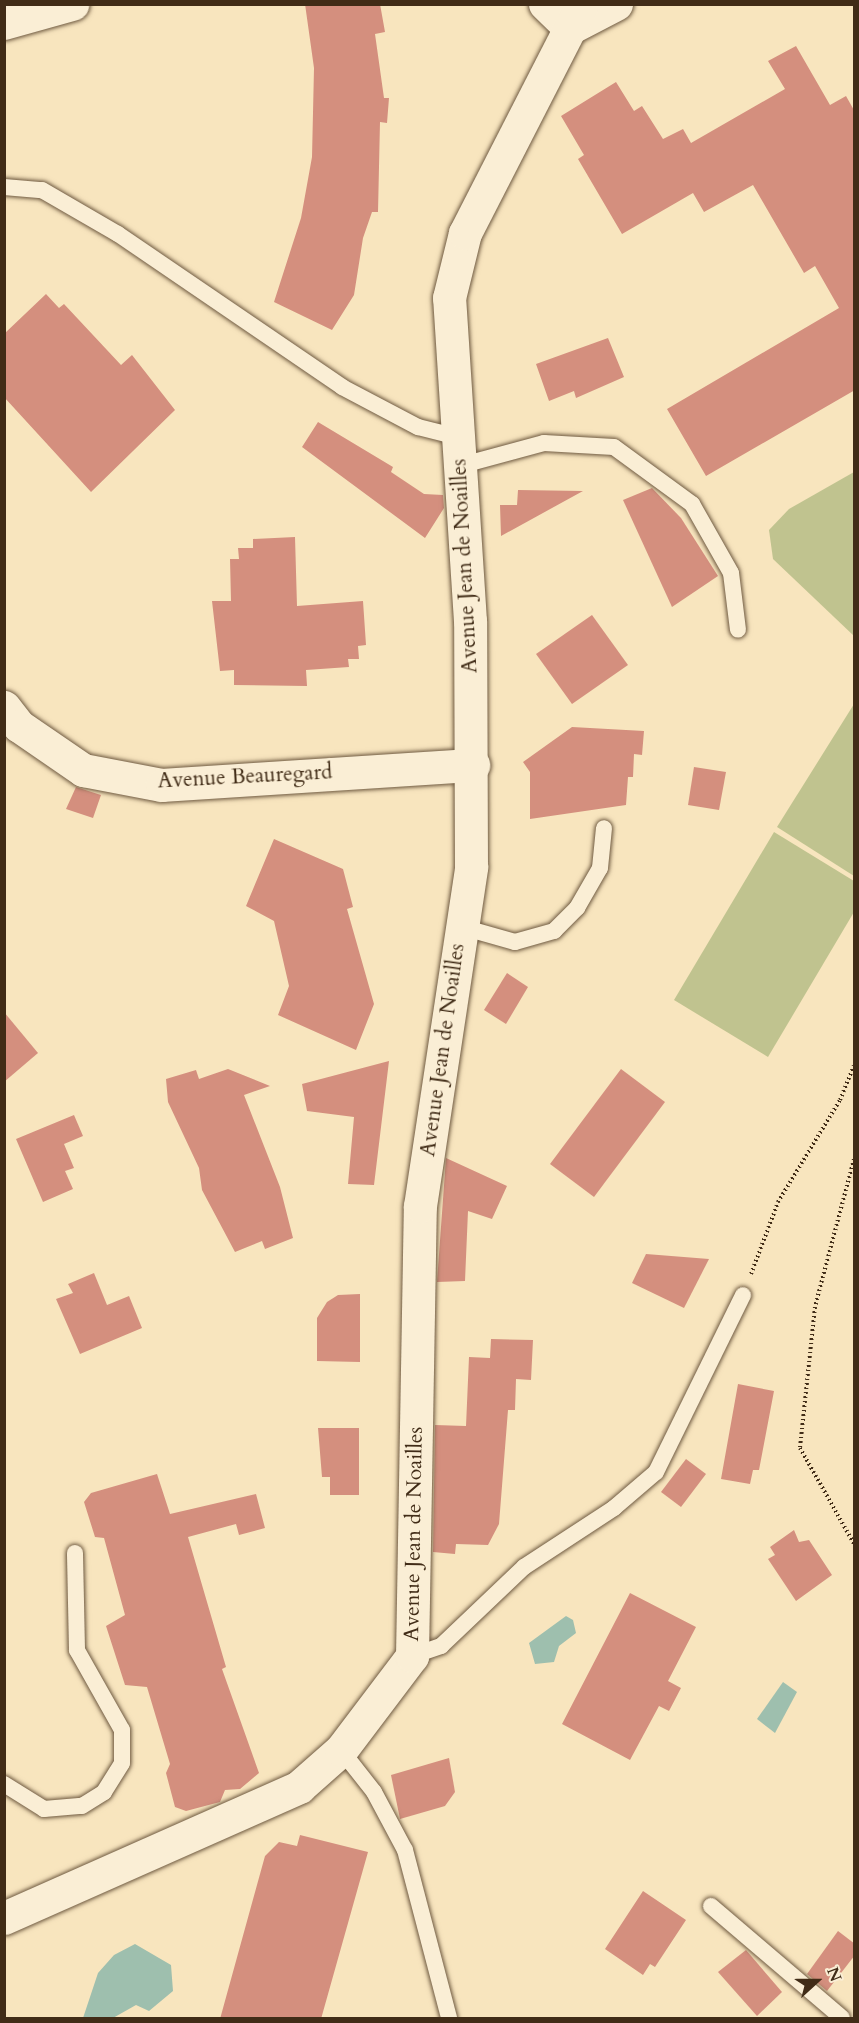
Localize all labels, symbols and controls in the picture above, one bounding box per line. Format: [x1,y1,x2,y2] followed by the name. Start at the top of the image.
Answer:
[447,458,483,674] street label: Avenue Jean de Noailles
[157,760,333,794] street label: Avenue Beauregard
[416,942,470,1158] street label: Avenue Jean de Noailles
[400,1426,428,1642] street label: Avenue Jean de Noailles
[787,1951,847,2011] north arrow
[821,1964,847,1985] text: N

